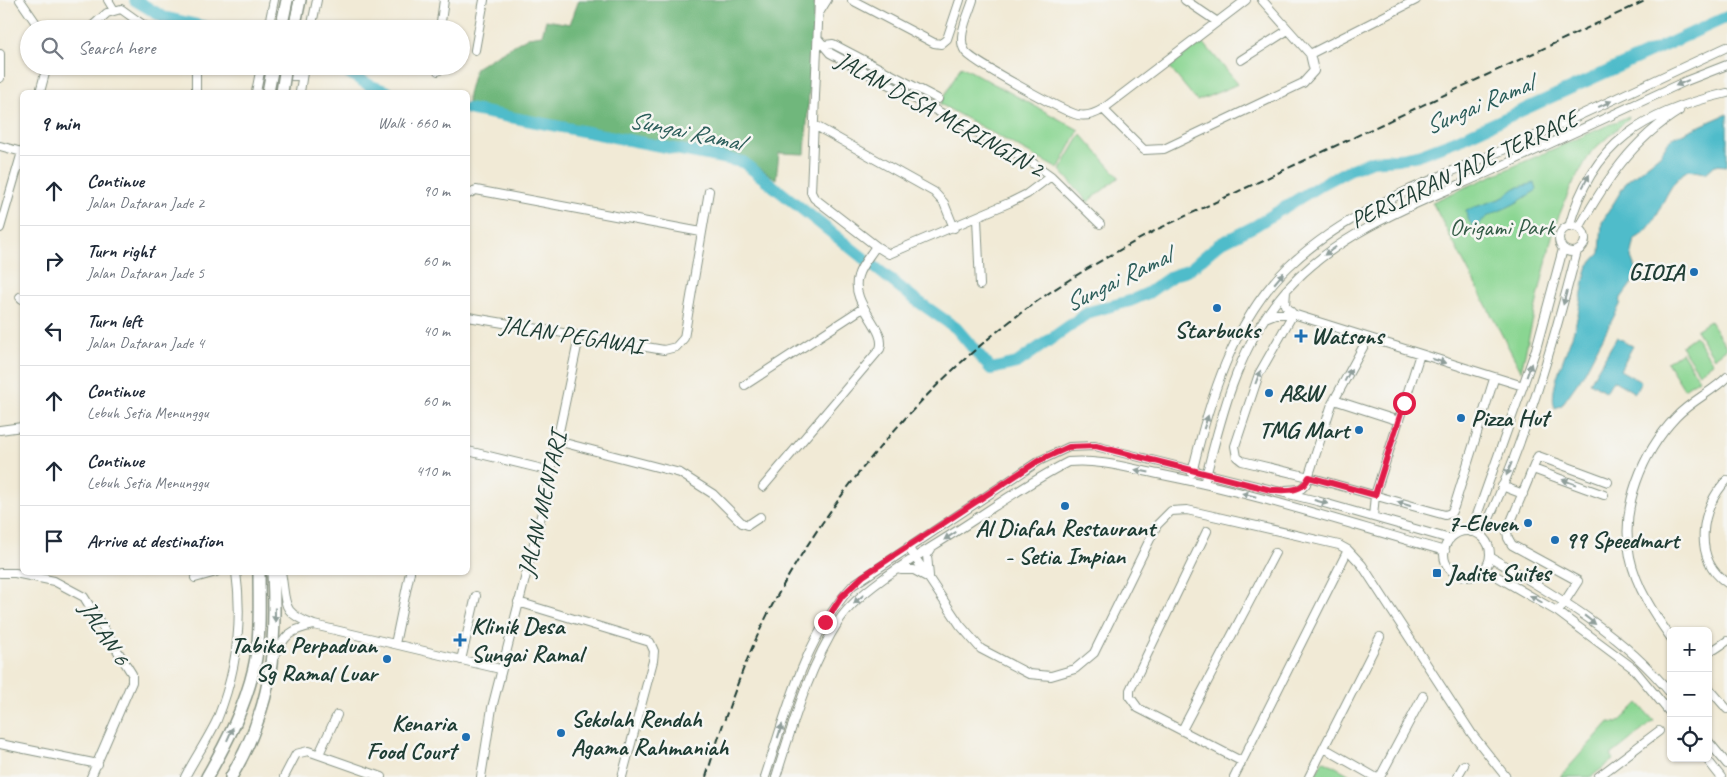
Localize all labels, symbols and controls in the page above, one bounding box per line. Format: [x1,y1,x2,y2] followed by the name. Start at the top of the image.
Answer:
[20,20,470,75] search box
[38,34,66,62] icon: search
[78,36,155,60] text: Search here
[830,44,1051,185] street label: JALAN DESA MERINGIN 2
[1420,64,1545,142] water label: Sungai Ramal
[1675,80,1689,88] one-way arrow
[1598,99,1612,107] one-way arrow
[1345,102,1585,235] street label: PERSIARAN JADE TERRACE
[627,103,754,160] water label: Sungai Ramal
[40,110,80,136] text: 9 min
[378,113,450,133] text: Walk · 660 m
[87,169,144,193] text: Continue
[1582,174,1590,189] one-way arrow
[40,177,68,205] icon: ahead
[423,181,450,201] text: 90 m
[87,193,204,213] text: Jalan Dataran Jade 2
[1449,212,1557,242] park label: Origami Park
[1059,237,1184,319] water label: Sungai Ramal
[87,239,154,263] text: Turn right
[1323,246,1337,256] one-way arrow
[40,247,68,275] icon: right
[423,251,450,271] text: 60 m
[1629,257,1686,287] place label: GIOIA
[87,263,204,283] text: Jalan Dataran Jade 5
[1688,266,1700,278] marker: GIOIA
[1273,272,1284,285] one-way arrow
[1561,291,1569,306] one-way arrow
[1211,302,1223,314] marker: Starbucks
[87,309,142,333] text: Turn left
[497,309,650,362] street label: JALAN PEGAWAI
[1174,315,1262,345] place label: Starbucks
[40,317,68,345] icon: left
[423,321,450,341] text: 40 m
[1311,321,1386,351] place label: Watsons
[1295,330,1307,342] marker: Watsons
[87,333,204,353] text: Jalan Dataran Jade 4
[1432,357,1447,365] one-way arrow
[1526,363,1533,378] one-way arrow
[1344,368,1352,382] one-way arrow
[1255,370,1262,385] one-way arrow
[1279,378,1327,408] place label: A&W
[87,379,144,403] text: Continue
[40,387,68,415] icon: ahead
[1263,387,1275,399] marker: A&W
[423,391,450,411] text: 60 m
[1393,392,1416,415] route start
[87,403,209,423] text: Lebuh Setia Menunggu
[1471,403,1553,433] place label: Pizza Hut
[1455,412,1467,424] marker: Pizza Hut
[1203,414,1211,429] one-way arrow
[1259,415,1352,445] place label: TMG Mart
[511,423,574,580] street label: JALAN MENTARI
[1353,424,1365,436] marker: TMG Mart
[87,449,144,473] text: Continue
[40,457,68,485] icon: ahead
[416,461,450,481] text: 410 m
[1505,462,1513,477] one-way arrow
[1135,467,1150,475] one-way arrow
[87,473,209,493] text: Lebuh Setia Menunggu
[1561,478,1576,485] one-way arrow
[1241,491,1256,499] one-way arrow
[1314,499,1329,507] one-way arrow
[1059,500,1071,512] marker: Al Diafah Restaurant - Setia Impian
[1396,500,1411,508] one-way arrow
[1447,508,1520,538] place label: 7-Eleven
[975,513,1158,571] place label: Al Diafah Restaurant - Setia Impian
[1522,517,1534,529] marker: 7-Eleven
[1565,525,1682,555] place label: 99 Speedmart
[40,527,68,555] icon: arrive
[87,529,223,553] text: Arrive at destination
[943,531,956,540] one-way arrow
[1549,534,1561,546] marker: 99 Speedmart
[1445,558,1553,588] place label: Jadite Suites
[1431,567,1443,579] marker: Jadite Suites
[852,593,865,604] one-way arrow
[73,594,137,672] street label: JALAN 6
[1530,595,1543,604] one-way arrow
[271,607,279,623] one-way arrow
[471,611,587,669] place label: Klinik Desa Sungai Ramal
[814,611,837,634] route end
[1583,615,1596,626] one-way arrow
[1667,627,1712,762] map controls
[1667,627,1712,672] button: +
[231,630,379,688] place label: Tabika Perpaduan Sg Ramal Luar
[453,633,467,647] marker: Klinik Desa Sungai Ramal
[381,653,393,665] marker: Tabika Perpaduan Sg Ramal Luar
[1667,672,1712,717] button: −
[571,704,729,762] place label: Sekolah Rendah Agama Rahmaniah
[367,708,460,766] place label: Kenaria Food Court
[1667,717,1712,762] button: locate
[776,723,784,738] one-way arrow
[227,727,235,741] one-way arrow
[555,727,567,739] marker: Sekolah Rendah Agama Rahmaniah
[460,731,472,743] marker: Kenaria Food Court

